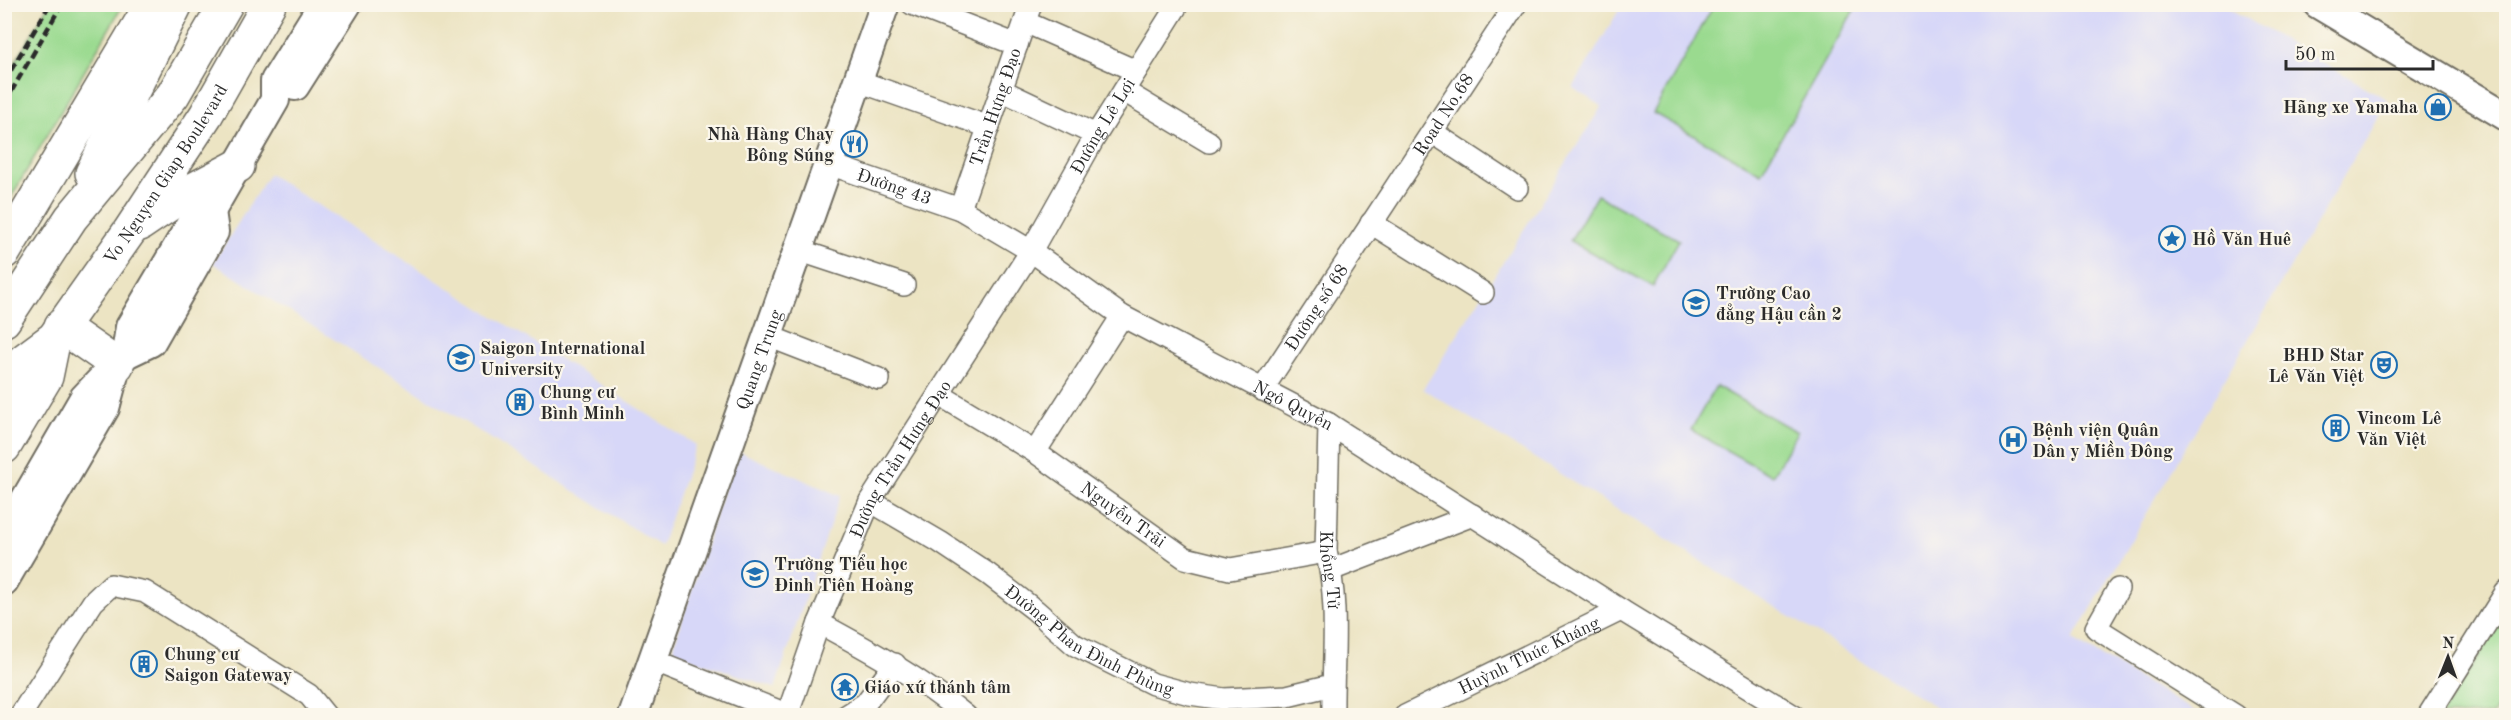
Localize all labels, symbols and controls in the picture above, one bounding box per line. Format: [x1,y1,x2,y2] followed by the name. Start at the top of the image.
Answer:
[2286,33,2433,71] scale bar
[968,46,1025,169] street label: Trần Hưng Đạo
[2295,46,2335,64] text: 50 m
[1411,71,1478,159] street label: Road No.68
[1068,75,1139,177] street label: Đường Lê Lợi
[101,82,231,268] street label: Vo Nguyen Giap Boulevard
[2423,92,2453,122] shop icon: Hãng xe Yamaha
[2283,99,2418,117] place label: Hãng xe Yamaha
[707,126,834,165] place label: Nhà Hàng Chay Bông Súng
[839,129,869,159] restaurant icon: Nhà Hàng Chay Bông Súng
[854,166,934,209] street label: Đường 43
[2157,224,2187,254] place icon: Hồ Văn Huê
[2192,228,2291,249] place label: Hồ Văn Huê
[1282,261,1352,354] street label: Đường số 68
[1716,285,1842,324] place label: Trường Cao đẳng Hậu cần 2
[1681,288,1711,318] school or university icon: Trường Cao đẳng Hậu cần 2
[734,307,786,412] street label: Quang Trung
[480,340,646,379] place label: Saigon International University
[446,343,476,373] school or university icon: Saigon International University
[2268,347,2364,386] place label: BHD Star Lê Văn Việt
[2369,350,2399,380] theatre icon: BHD Star Lê Văn Việt
[848,377,955,541] street label: Đường Trần Hưng Đạo
[1250,378,1336,434] street label: Ngô Quyền
[540,384,625,423] place label: Chung cư Bình Minh
[505,387,535,417] building icon: Chung cư Bình Minh
[2356,410,2442,449] place label: Vincom Lê Văn Việt
[2321,413,2351,443] building icon: Vincom Lê Văn Việt
[2032,422,2173,461] place label: Bệnh viện Quân Dân y Miền Đông
[1998,425,2028,455] hospital icon: Bệnh viện Quân Dân y Miền Đông
[1077,479,1169,551] street label: Nguyễn Trãi
[1316,530,1342,610] street label: Khổng Tử
[774,554,913,595] place label: Trường Tiểu học Đinh Tiên Hoàng
[740,559,770,589] school or university icon: Trường Tiểu học Đinh Tiên Hoàng
[1001,582,1176,699] street label: Đường Phan Đình Phùng
[1456,614,1603,698] street label: Huỳnh Thúc Kháng
[2418,627,2478,687] north arrow
[2442,636,2455,652] text: N
[164,646,292,685] place label: Chung cư Saigon Gateway
[129,649,159,679] building icon: Chung cư Saigon Gateway
[830,672,860,702] temple icon: Giáo xứ thánh tâm
[864,679,1011,697] place label: Giáo xứ thánh tâm

